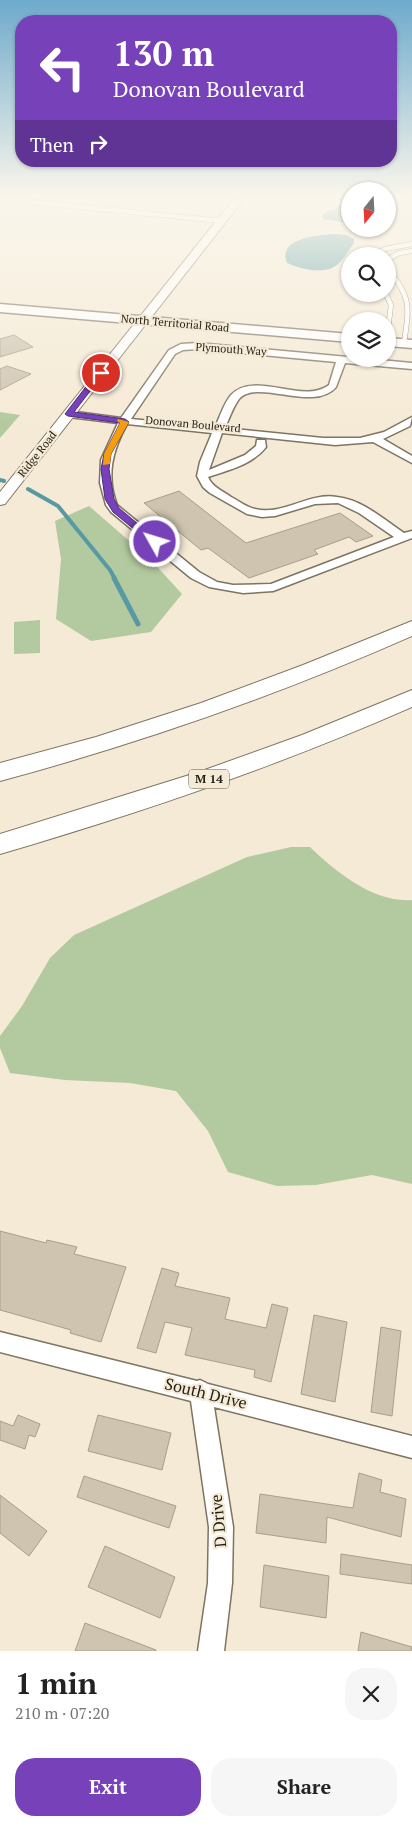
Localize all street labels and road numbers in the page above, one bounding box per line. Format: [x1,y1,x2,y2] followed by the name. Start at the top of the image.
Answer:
[120,311,230,335] street label: North Territorial Road
[195,340,267,358] street label: Plymouth Way
[145,413,241,435] street label: Donovan Boulevard
[15,428,59,480] street label: Ridge Road
[189,770,229,789] road number: M 14
[163,1372,249,1414] street label: South Drive
[205,1493,231,1549] street label: D Drive

